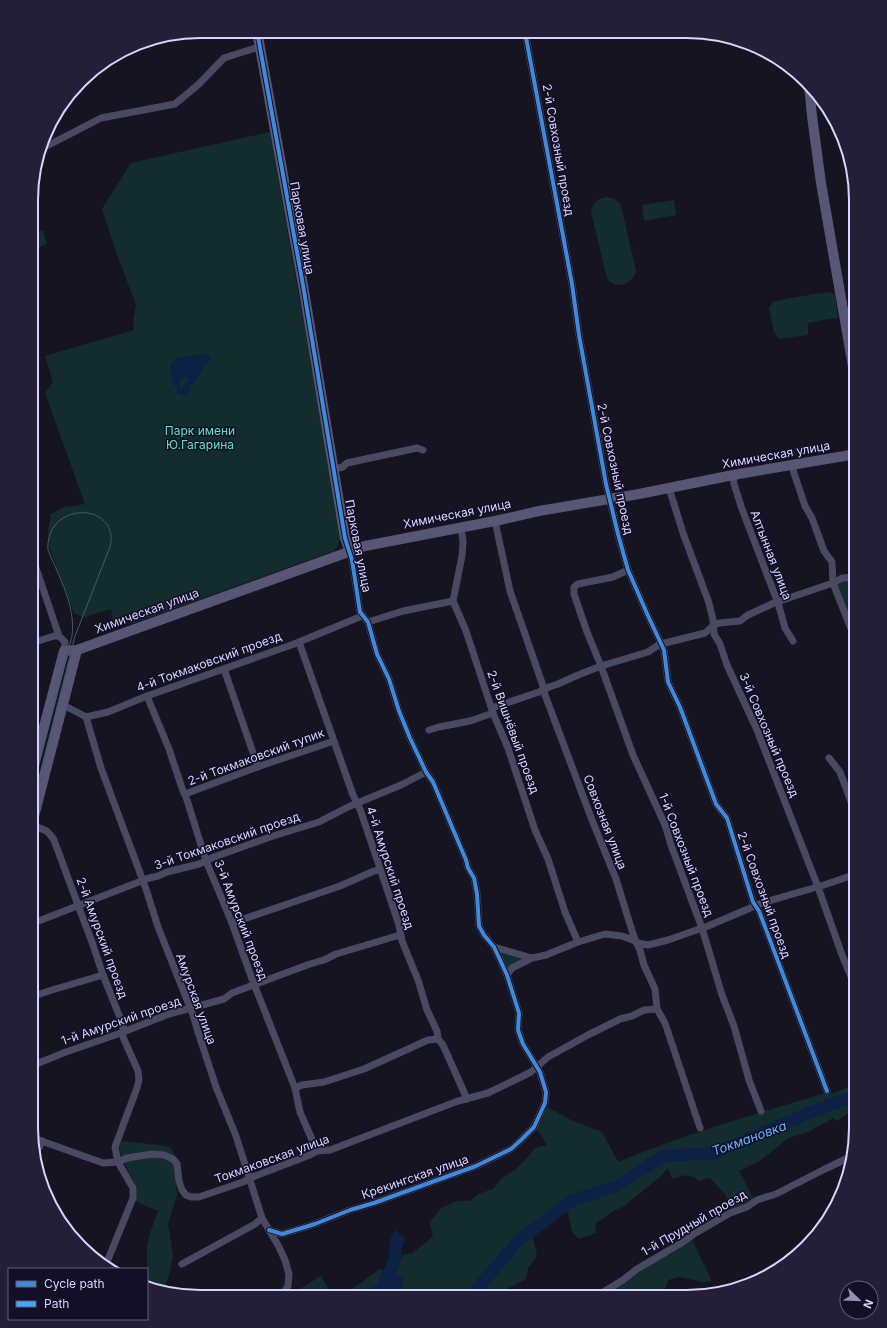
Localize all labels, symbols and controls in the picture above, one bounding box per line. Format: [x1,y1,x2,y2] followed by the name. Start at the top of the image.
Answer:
[539,83,578,218] street label: 2-й Совхозный проезд
[287,180,318,276] street label: Парковая улица
[594,402,637,536] street label: 2-й Совхозный проезд
[165,423,235,452] park label: Парк имени Ю.Гагарина
[721,438,831,471] street label: Химическая улица
[402,496,512,531] street label: Химическая улица
[342,498,375,594] street label: Парковая улица
[747,508,795,602] street label: Алтынная улица
[93,585,201,636] street label: Химическая улица
[134,628,284,695] street label: 4-й Токмаковский проезд
[484,668,543,796] street label: 2-й Вишнёвый проезд
[736,670,803,800] street label: 3-й Совхозный проезд
[186,725,327,788] street label: 2-й Токмаковский тупик
[581,772,630,871] street label: Совхозная улица
[656,791,717,919] street label: 1-й Совхозный проезд
[364,804,418,932] street label: 4-й Амурский проезд
[152,808,302,873] street label: 3-й Токмаковский проезд
[735,829,795,961] street label: 2-й Совхозный проезд
[212,857,272,983] street label: 3-й Амурский проезд
[74,875,132,1001] street label: 2-й Амурский проезд
[173,951,220,1046] street label: Амурская улица
[59,993,183,1048] street label: 1-й Амурский проезд
[710,1117,788,1159] water label: Токмановка
[212,1131,331,1186] street label: Токмаковская улица
[359,1151,470,1202] street label: Крекингская улица
[638,1186,749,1259] street label: 1-й Прудный проезд
[8,1268,148,1320] legend
[44,1276,105,1291] text: Cycle path
[839,1280,879,1320] north arrow
[44,1296,69,1311] text: Path
[860,1297,876,1311] text: N

